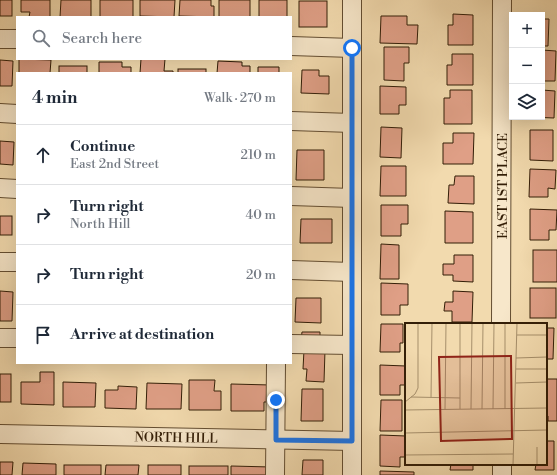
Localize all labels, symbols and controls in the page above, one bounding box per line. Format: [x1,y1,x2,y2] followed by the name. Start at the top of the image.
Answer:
[509,12,545,120] map controls
[509,12,545,48] button: +
[16,16,292,60] search box
[30,27,52,49] icon: search
[62,29,142,48] text: Search here
[343,39,361,57] route start
[509,48,545,84] button: −
[509,84,545,120] button: layers
[32,87,77,109] text: 4 min
[204,90,276,106] text: Walk · 270 m
[495,133,511,239] street label: EAST 1ST PLACE
[70,137,135,156] text: Continue
[32,144,54,166] icon: ahead
[241,147,276,163] text: 210 m
[70,156,159,172] text: East 2nd Street
[70,197,144,216] text: Turn right
[32,204,54,226] icon: right
[246,207,276,223] text: 40 m
[70,216,130,232] text: North Hill
[32,264,54,286] icon: right
[70,265,144,284] text: Turn right
[246,267,276,283] text: 20 m
[405,323,547,465] inset map
[32,324,54,346] icon: arrive
[70,325,214,344] text: Arrive at destination
[267,391,285,409] route end
[134,429,218,447] street label: NORTH HILL

